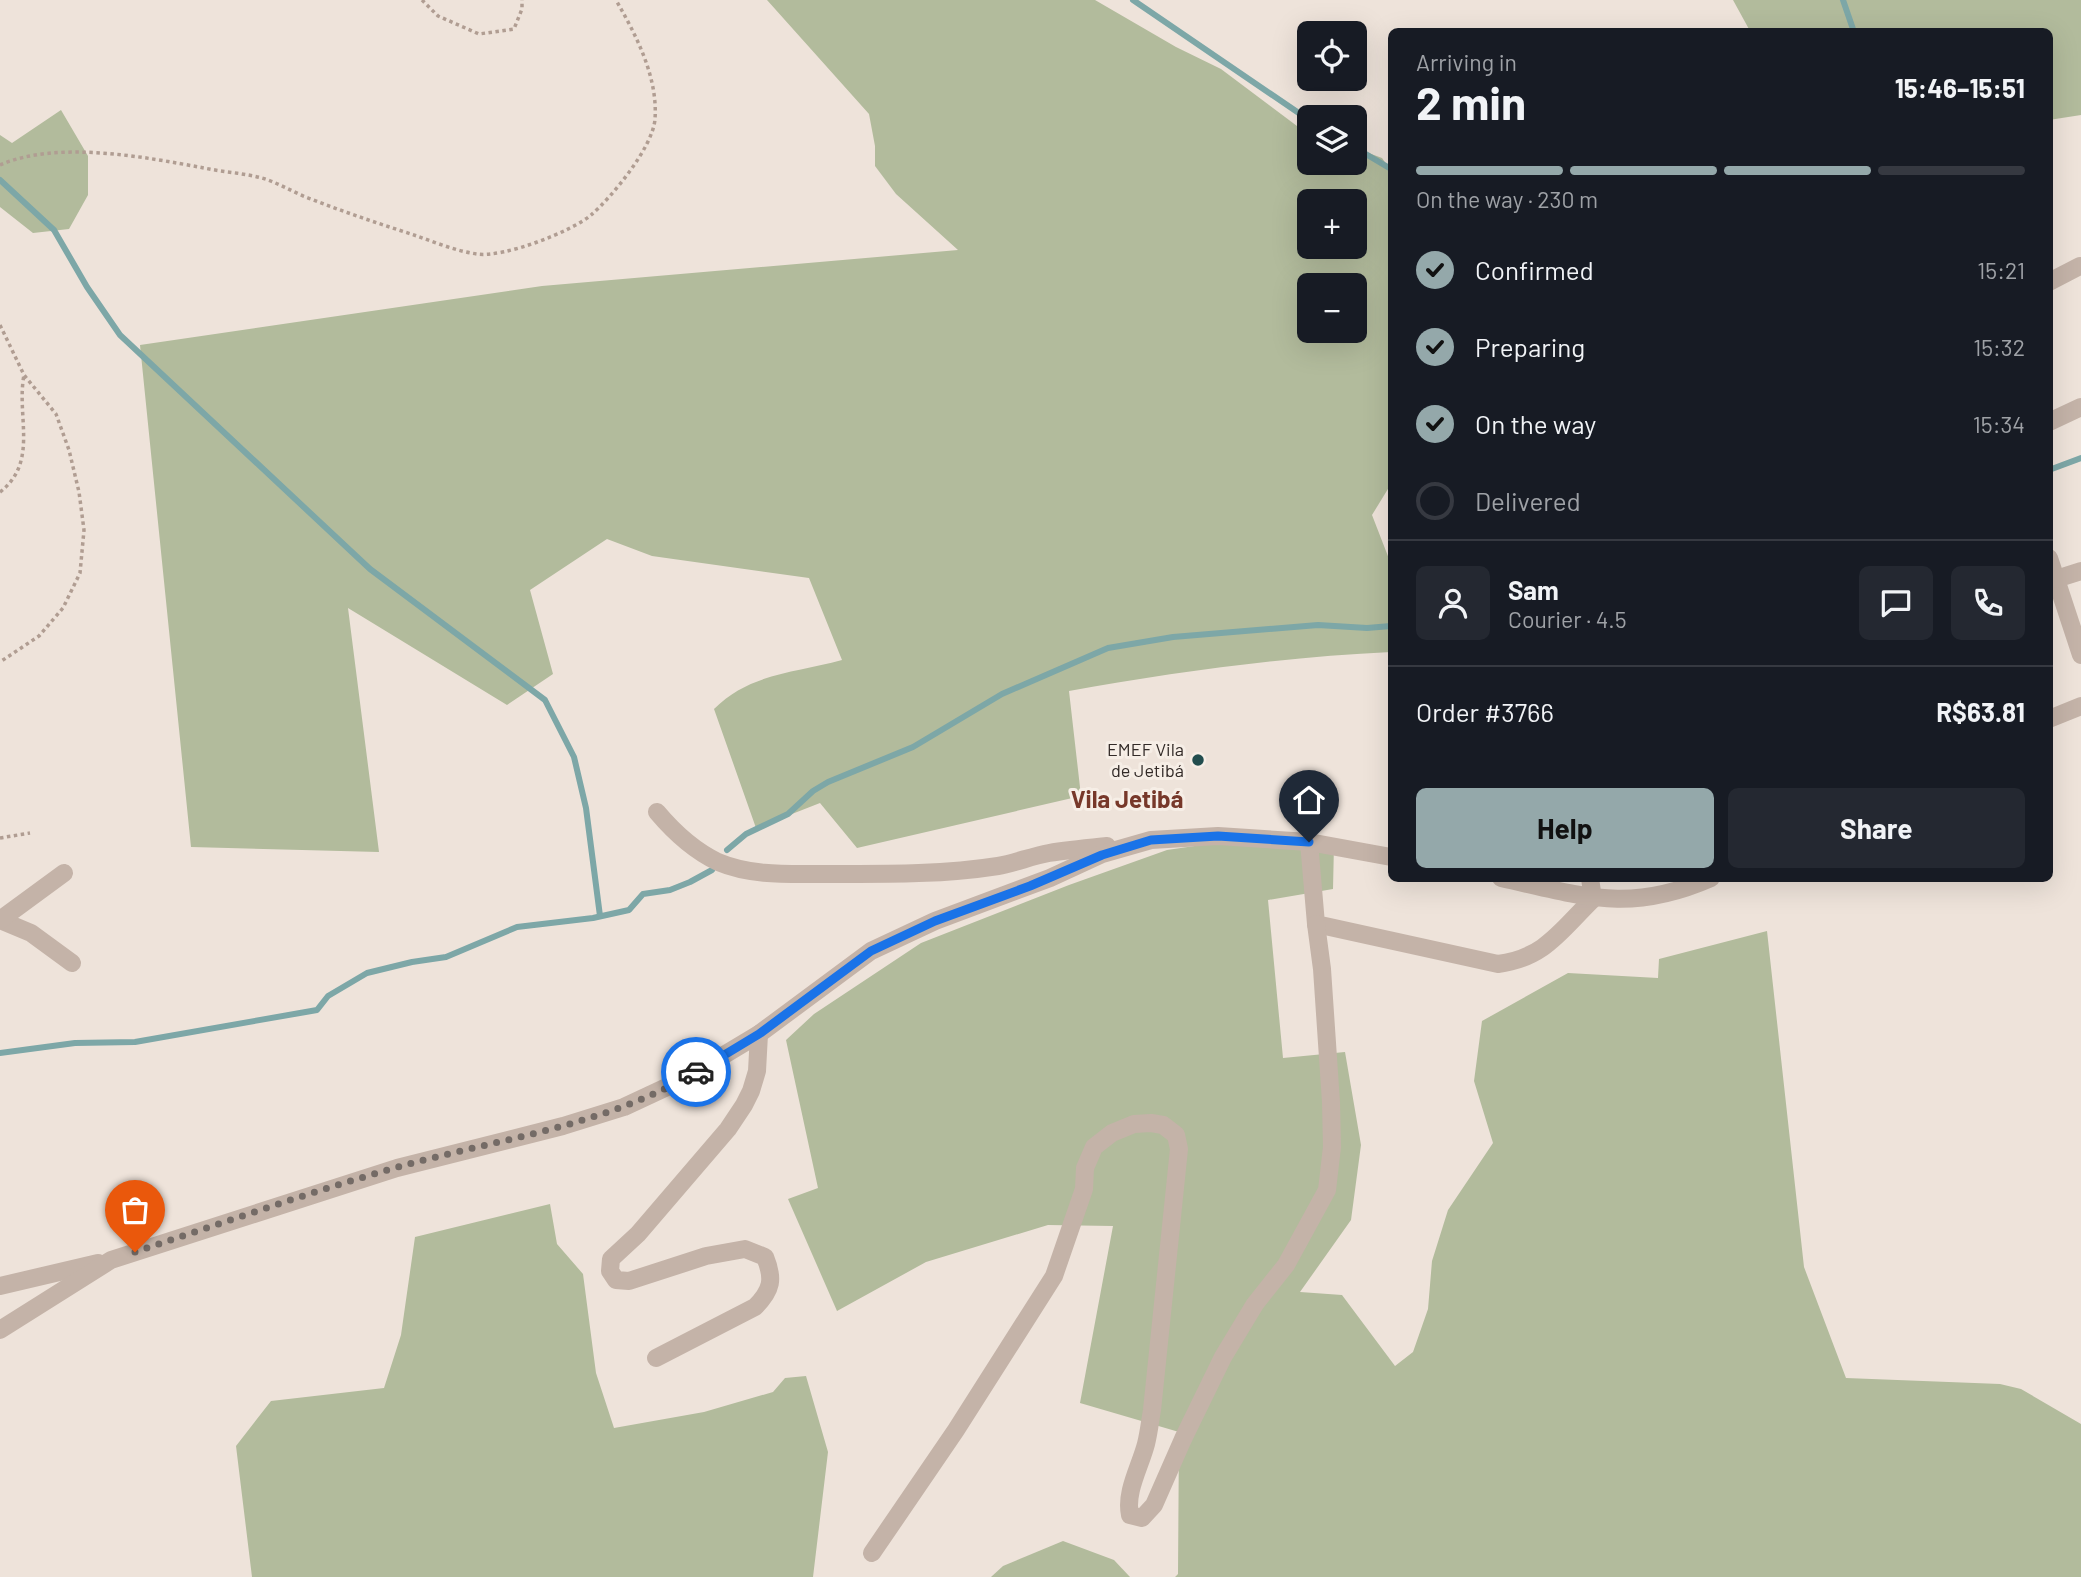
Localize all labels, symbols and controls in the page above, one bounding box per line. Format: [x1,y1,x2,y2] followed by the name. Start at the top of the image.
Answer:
[1297,21,1367,343] map controls
[1297,21,1367,91] button: locate
[1416,48,1517,76] text: Arriving in
[1895,72,2025,103] text: 15:46–15:51
[1416,74,1526,129] text: 2 min
[1297,105,1367,175] button: layers
[1416,185,1598,213] text: On the way · 230 m
[1297,189,1367,259] button: +
[1416,251,1454,289] icon: check
[1475,254,1594,285] text: Confirmed
[1977,256,2025,284] text: 15:21
[1297,273,1367,343] button: −
[1416,328,1454,366] icon: check
[1475,331,1585,362] text: Preparing
[1973,333,2025,361] text: 15:32
[1416,405,1454,443] icon: check
[1475,408,1596,439] text: On the way
[1973,410,2025,438] text: 15:34
[1475,485,1581,516] text: Delivered
[1416,566,1490,640] button: person
[1859,566,1933,640] button: chat
[1951,566,2025,640] button: phone
[1508,574,1559,605] text: Sam
[1508,605,1627,633] text: Courier · 4.5
[1416,696,1554,727] text: Order #3766
[1936,696,2025,727] text: R$63.81
[1107,738,1184,781] place label: EMEF Vila de Jetibá
[1190,752,1206,768] marker: EMEF Vila de Jetibá
[1279,770,1339,842] pin
[1290,781,1328,819] icon: home
[1071,784,1183,813] district label: Vila Jetibá
[1416,788,1714,868] button: Help
[1728,788,2025,868] button: Share
[661,1037,731,1107] courier
[677,1053,715,1091] icon: car
[105,1180,165,1252] pin
[116,1191,154,1229] icon: bag

